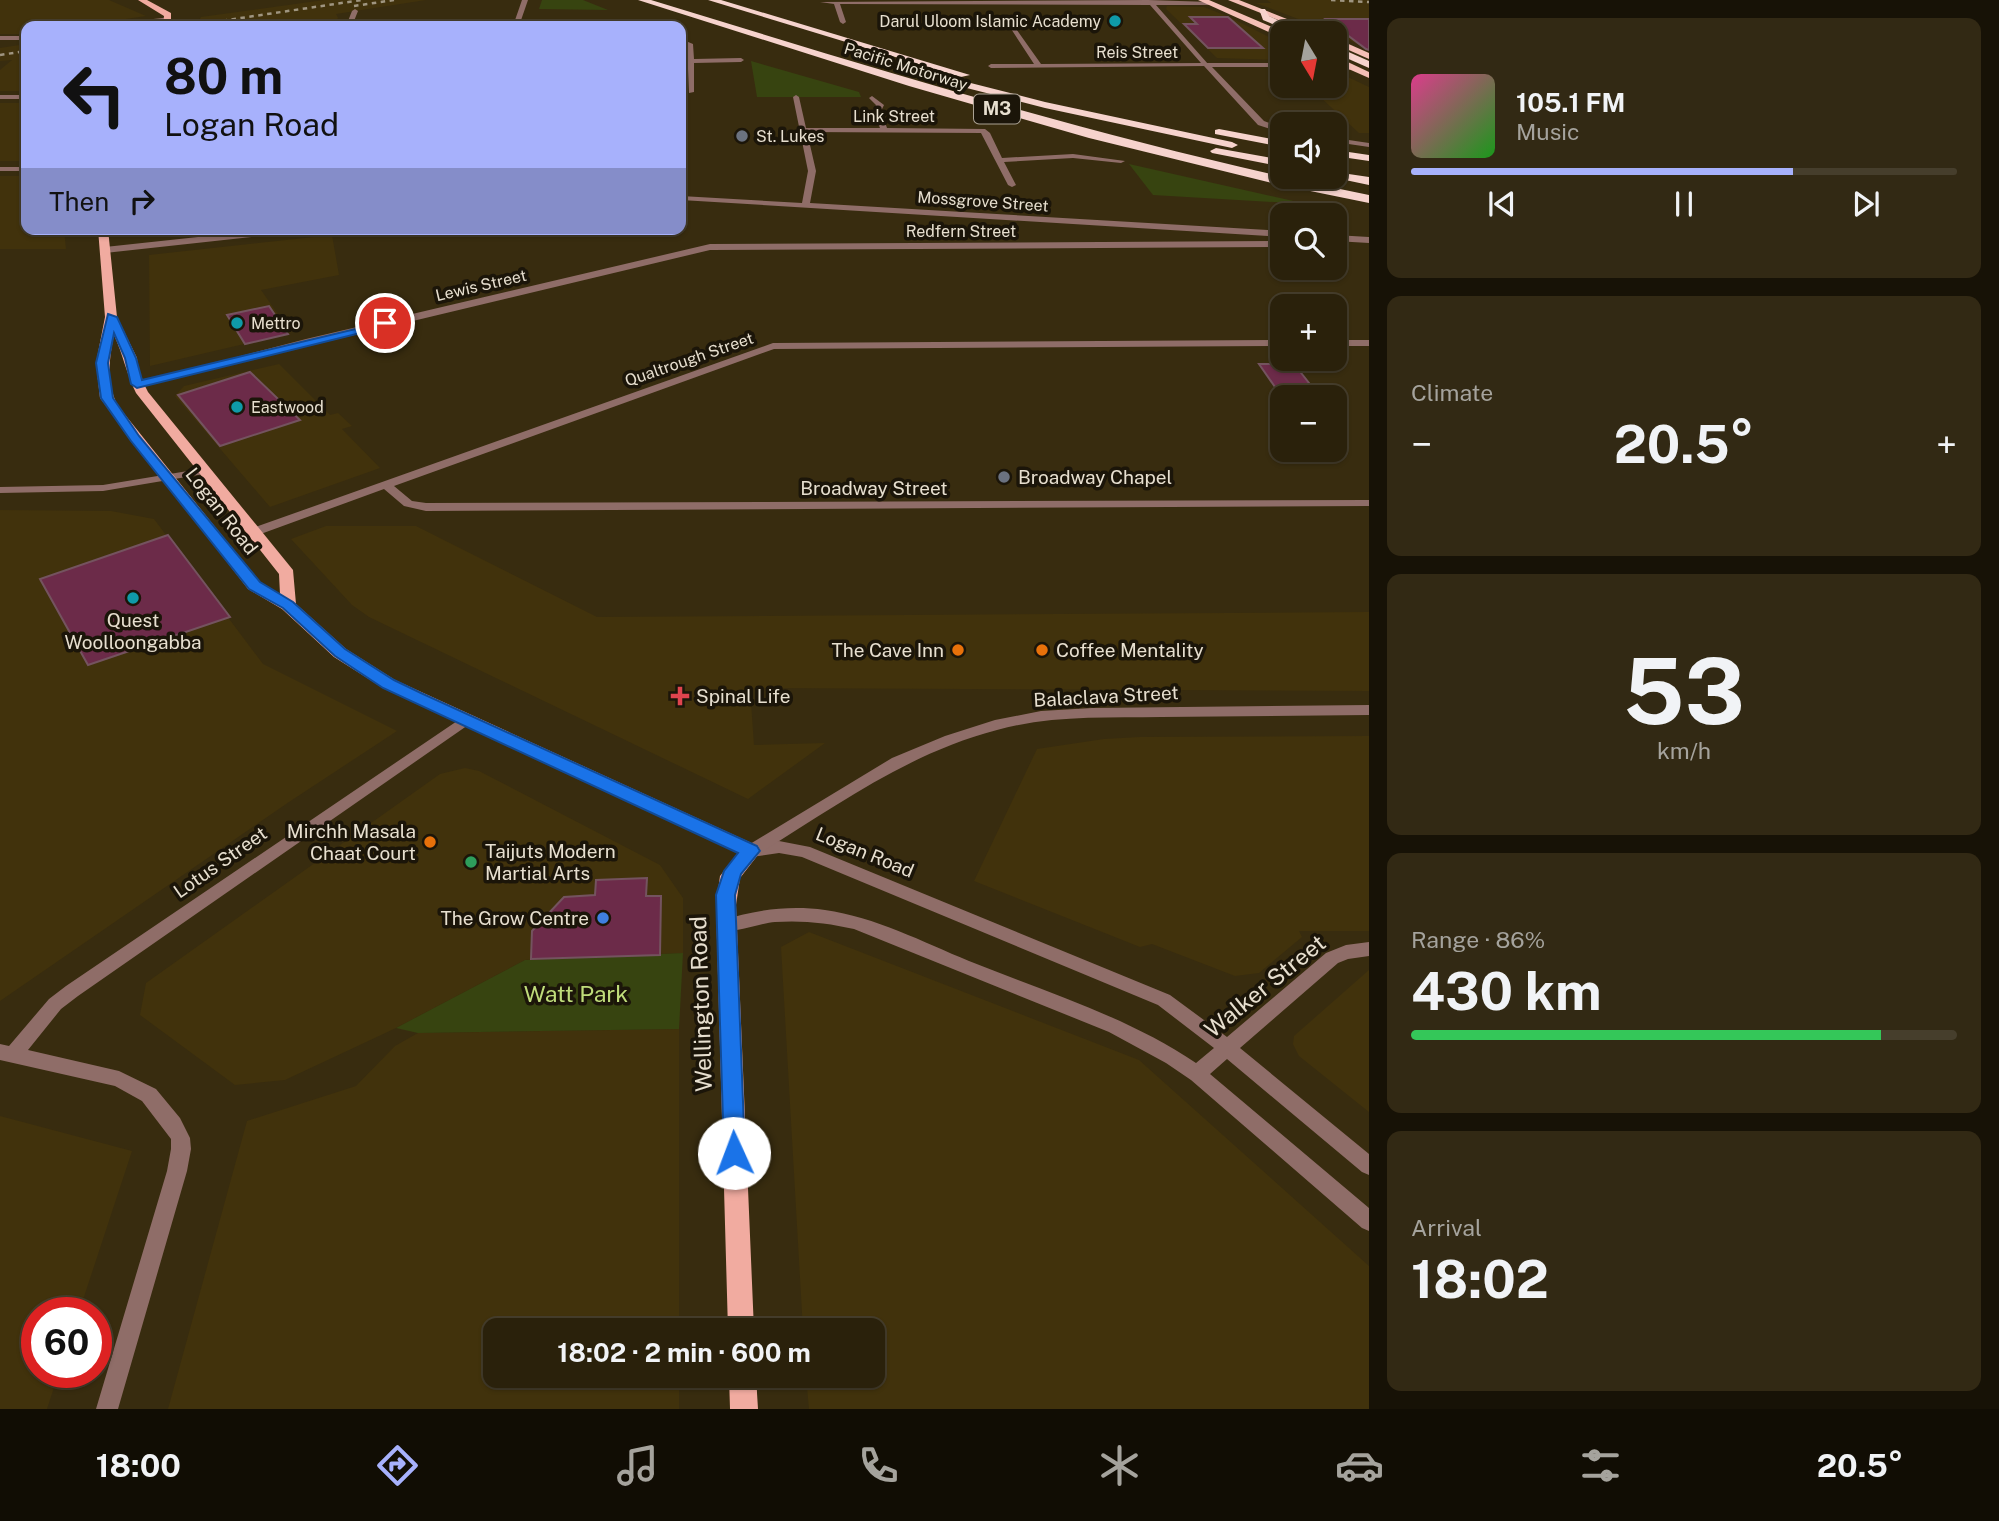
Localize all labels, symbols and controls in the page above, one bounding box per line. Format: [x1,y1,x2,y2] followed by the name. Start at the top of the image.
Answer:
[879,12,1101,31] place label: Darul Uloom Islamic Academy
[1107,13,1123,29] marker: Darul Uloom Islamic Academy
[1270,21,1348,98] north arrow
[1270,21,1347,462] map controls
[842,39,970,94] street label: Pacific Motorway
[1096,43,1178,62] street label: Reis Street
[164,47,283,105] text: 80 m
[49,49,140,140] icon: left
[1516,87,1625,118] text: 105.1 FM
[974,94,1020,124] road number: M3
[164,106,339,143] text: Logan Road
[853,107,935,126] street label: Link Street
[1270,112,1347,189] button: sound
[1516,118,1580,145] text: Music
[756,127,824,146] place label: St. Lukes
[734,128,750,144] marker: St. Lukes
[123,182,161,220] icon: right
[1483,185,1521,223] icon: previous
[1665,185,1703,223] icon: pause
[1847,185,1885,223] icon: next
[49,186,109,217] text: Then
[917,187,1049,216] street label: Mossgrove Street
[1270,203,1347,280] button: search
[906,222,1016,241] street label: Redfern Street
[434,266,529,305] street label: Lewis Street
[355,293,415,353] pin
[1270,294,1347,371] button: +
[366,304,404,342] icon: arrive
[251,314,301,333] place label: Mettro
[229,315,245,331] marker: Mettro
[622,329,756,390] street label: Qualtrough Street
[1411,379,1493,406] text: Climate
[1270,385,1347,462] button: −
[251,398,324,417] place label: Eastwood
[229,399,245,415] marker: Eastwood
[1614,414,1754,475] text: 20.5°
[1411,422,1432,467] text: −
[1936,422,1957,467] text: +
[181,463,263,559] street label: Logan Road
[1018,466,1172,488] place label: Broadway Chapel
[996,469,1012,485] marker: Broadway Chapel
[800,477,948,499] street label: Broadway Street
[125,590,141,606] marker: Quest Woolloongabba
[64,609,202,653] place label: Quest Woolloongabba
[1623,638,1745,744] text: 53
[831,639,944,661] place label: The Cave Inn
[1056,639,1204,661] place label: Coffee Mentality
[950,642,966,658] marker: The Cave Inn
[1034,642,1050,658] marker: Coffee Mentality
[1033,681,1179,711] street label: Balaclava Street
[696,685,791,707] place label: Spinal Life
[670,686,690,706] marker: Spinal Life
[1657,737,1711,764] text: km/h
[287,820,416,864] place label: Mirchh Masala Chaat Court
[169,822,271,902] street label: Lotus Street
[813,822,917,882] street label: Logan Road
[422,834,438,850] marker: Mirchh Masala Chaat Court
[485,840,616,884] place label: Taijuts Modern Martial Arts
[463,854,479,870] marker: Taijuts Modern Martial Arts
[441,907,589,929] place label: The Grow Centre
[595,910,611,926] marker: The Grow Centre
[684,916,717,1092] street label: Wellington Road
[1411,926,1545,953] text: Range · 86%
[1199,929,1331,1043] street label: Walker Street
[1411,961,1601,1022] text: 430 km
[524,980,628,1007] park label: Watt Park
[697,1116,771,1190] position arrow
[1411,1214,1482,1241] text: Arrival
[1411,1249,1549,1310] text: 18:02
[21,1297,112,1388] speed limit sign: 60
[557,1337,811,1368] text: 18:02 · 2 min · 600 m
[373,1441,422,1490] icon: directions
[613,1441,662,1490] icon: music
[854,1441,903,1490] icon: phone
[1095,1441,1144,1490] icon: climate
[1335,1441,1384,1490] icon: car
[1576,1441,1625,1490] icon: filters
[96,1447,181,1484] text: 18:00
[1817,1447,1903,1484] text: 20.5°

